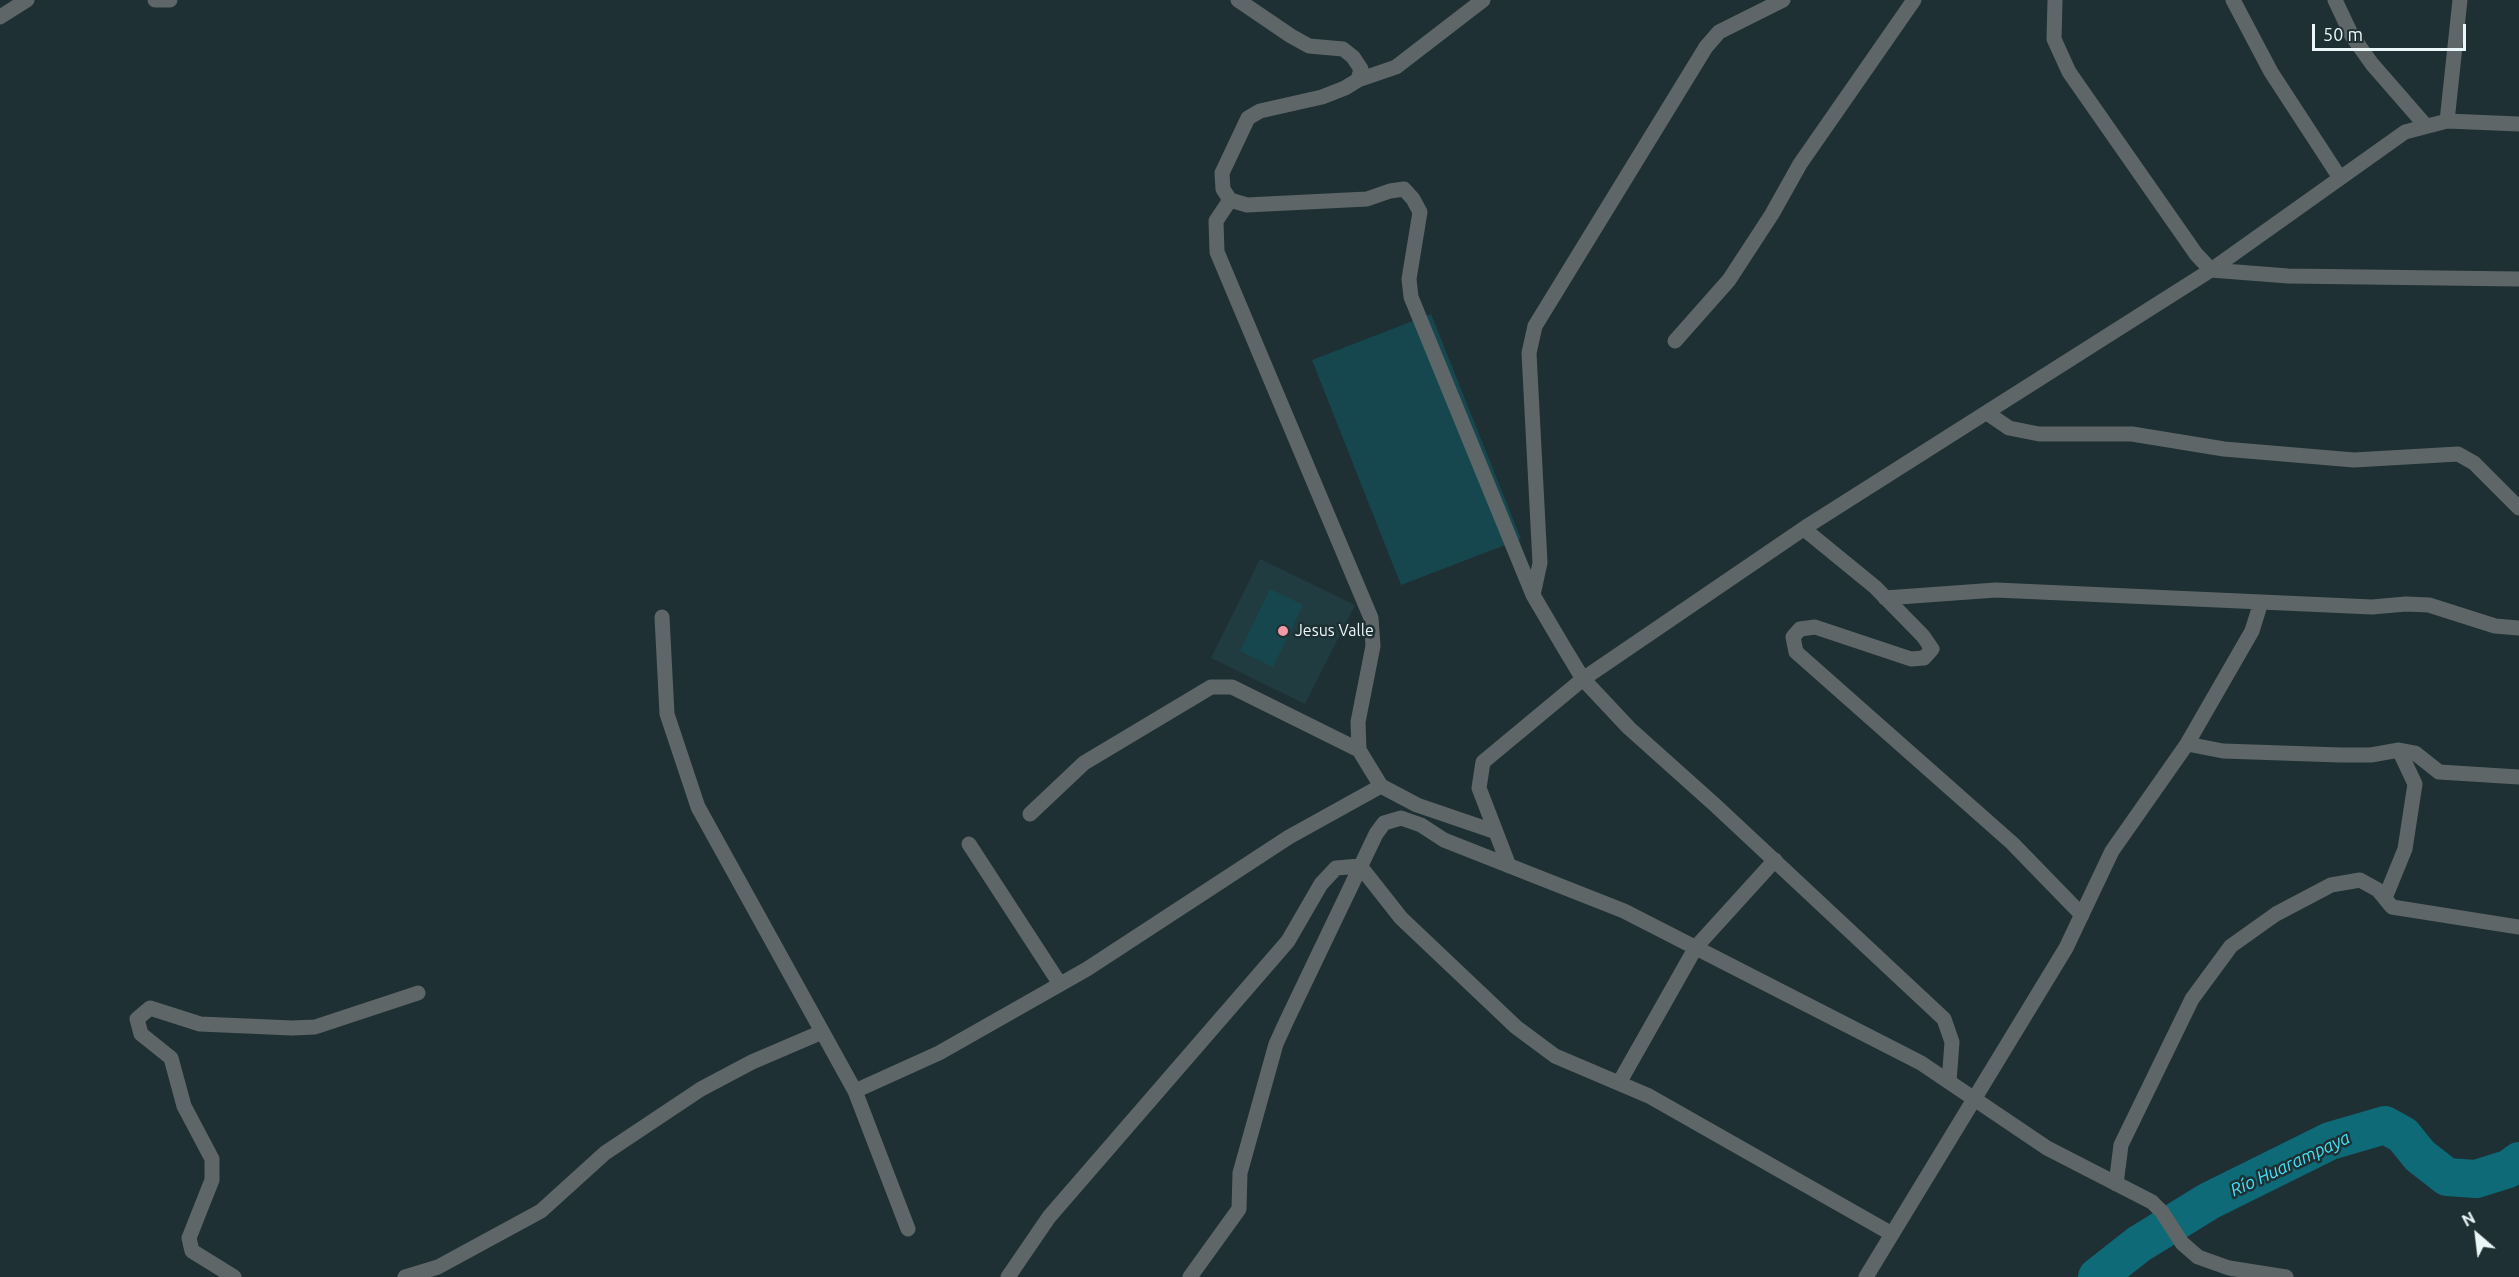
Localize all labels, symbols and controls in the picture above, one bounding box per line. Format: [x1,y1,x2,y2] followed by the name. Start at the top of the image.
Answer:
[2315,12,2470,50] scale bar
[2323,24,2363,44] text: 50 m
[1295,621,1374,641] place label: Jesus Valle
[1276,624,1290,638] marker: Jesus Valle
[2227,1127,2353,1201] water label: Río Huarampaya
[2447,1205,2507,1265] north arrow
[2459,1208,2478,1230] text: N

